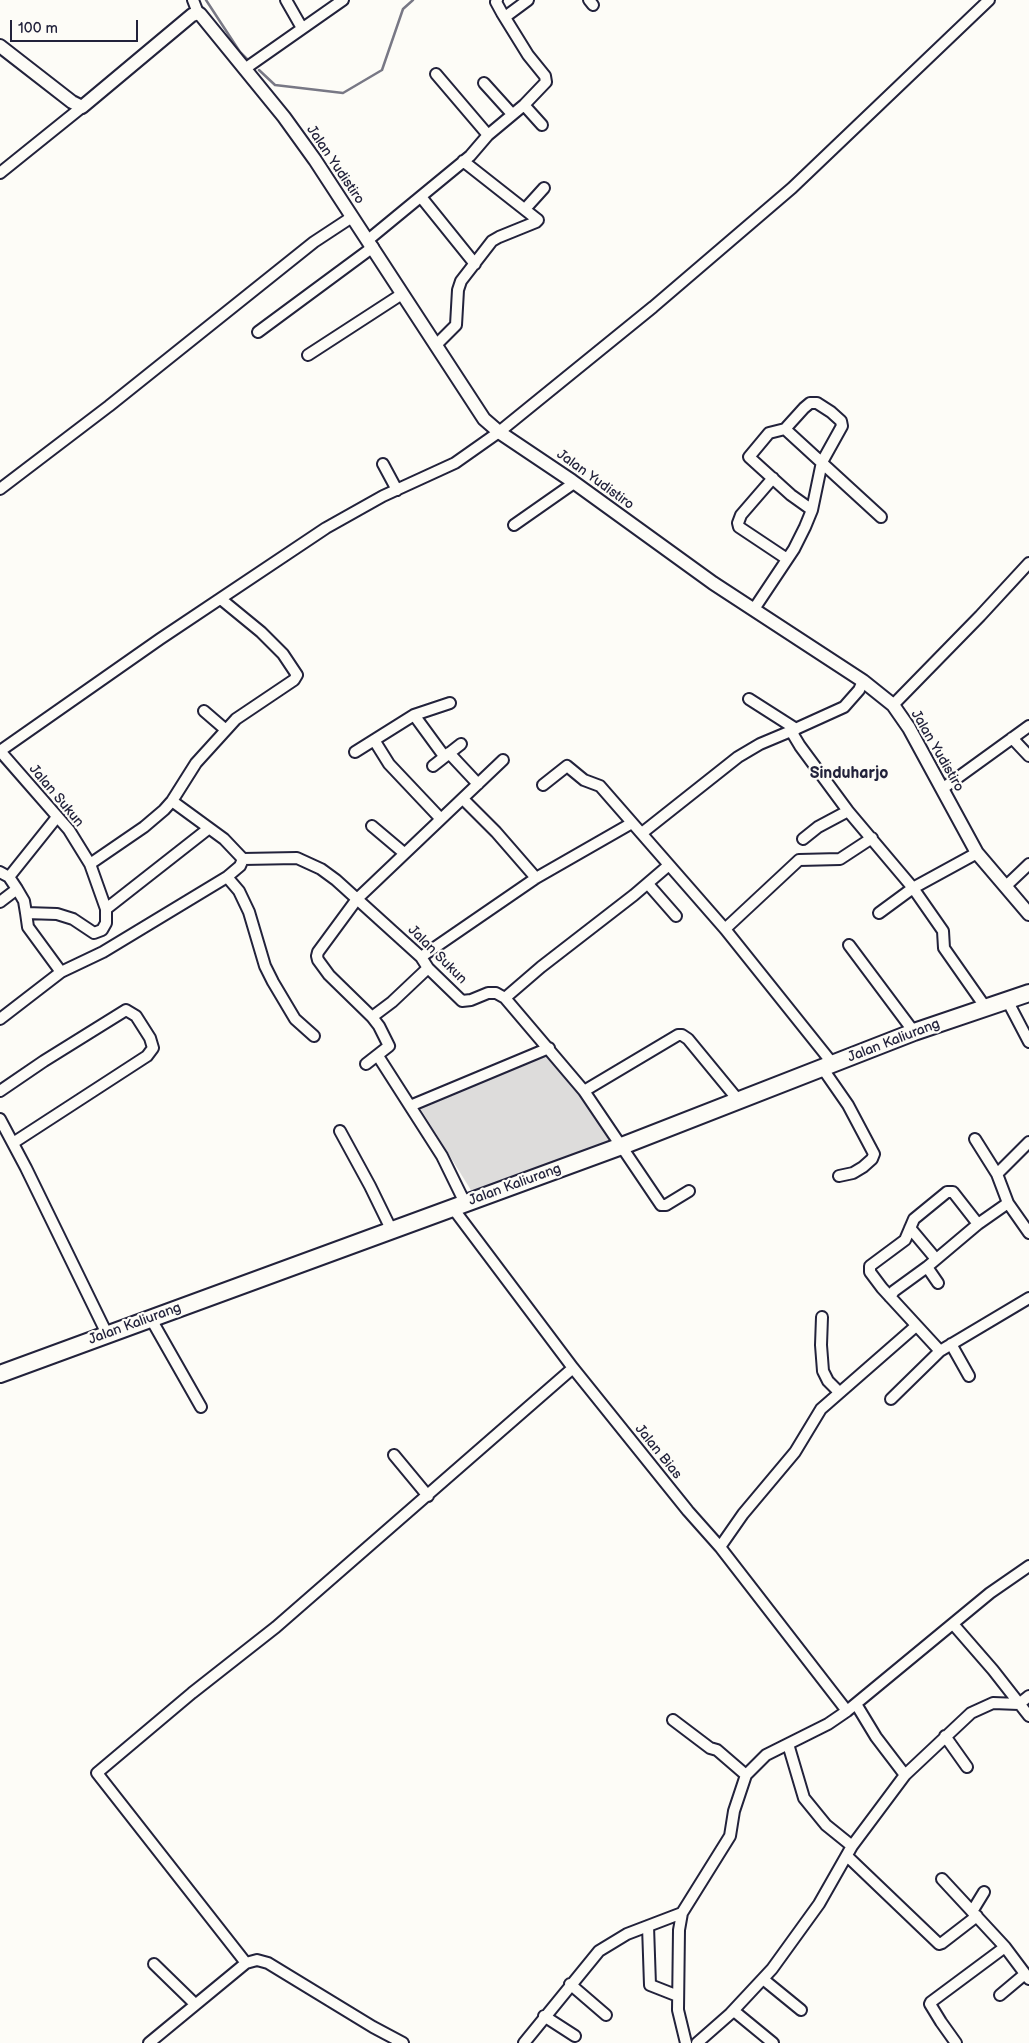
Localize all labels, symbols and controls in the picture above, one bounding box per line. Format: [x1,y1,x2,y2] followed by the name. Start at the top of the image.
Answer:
[12,10,140,42] scale bar
[18,19,58,38] text: 100 m
[302,122,368,208] street label: Jalan Yudistiro
[553,446,637,514] street label: Jalan Yudistiro
[907,707,967,795] street label: Jalan Yudistiro
[25,761,87,831] street label: Jalan Sukun
[810,764,888,784] district label: Sinduharjo
[404,922,470,988] street label: Jalan Sukun
[846,1016,942,1066] street label: Jalan Kaliurang
[466,1160,564,1210] street label: Jalan Kaliurang
[86,1299,184,1349] street label: Jalan Kaliurang
[631,1421,685,1483] street label: Jalan Bias

